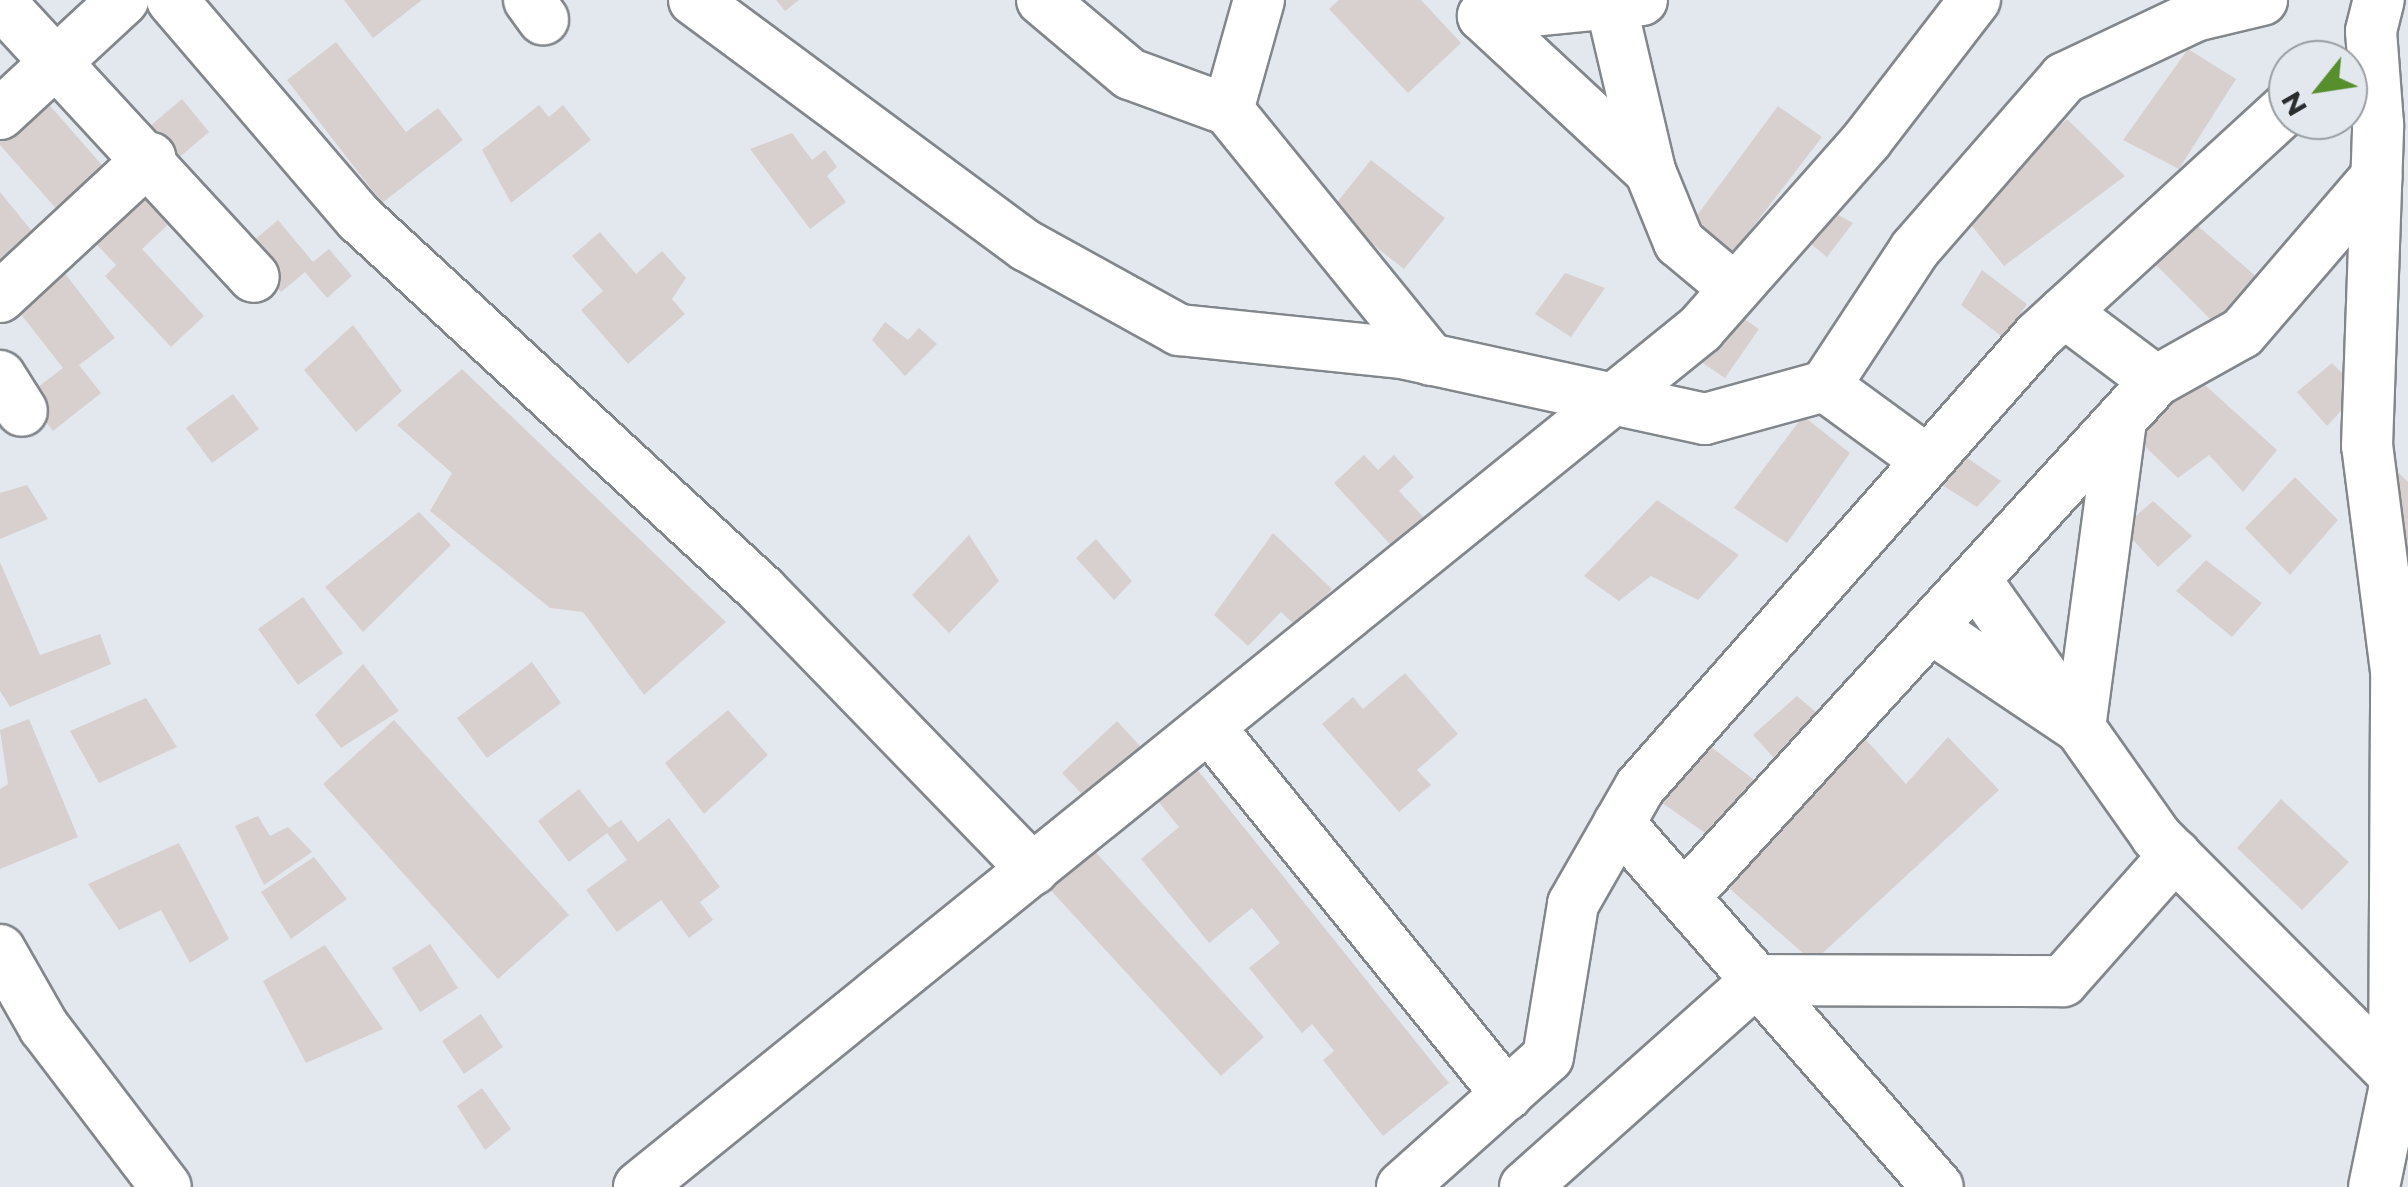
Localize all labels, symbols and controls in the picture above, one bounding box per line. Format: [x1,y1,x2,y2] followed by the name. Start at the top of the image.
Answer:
[2268,40,2368,140] north arrow
[2273,86,2314,122] text: N

